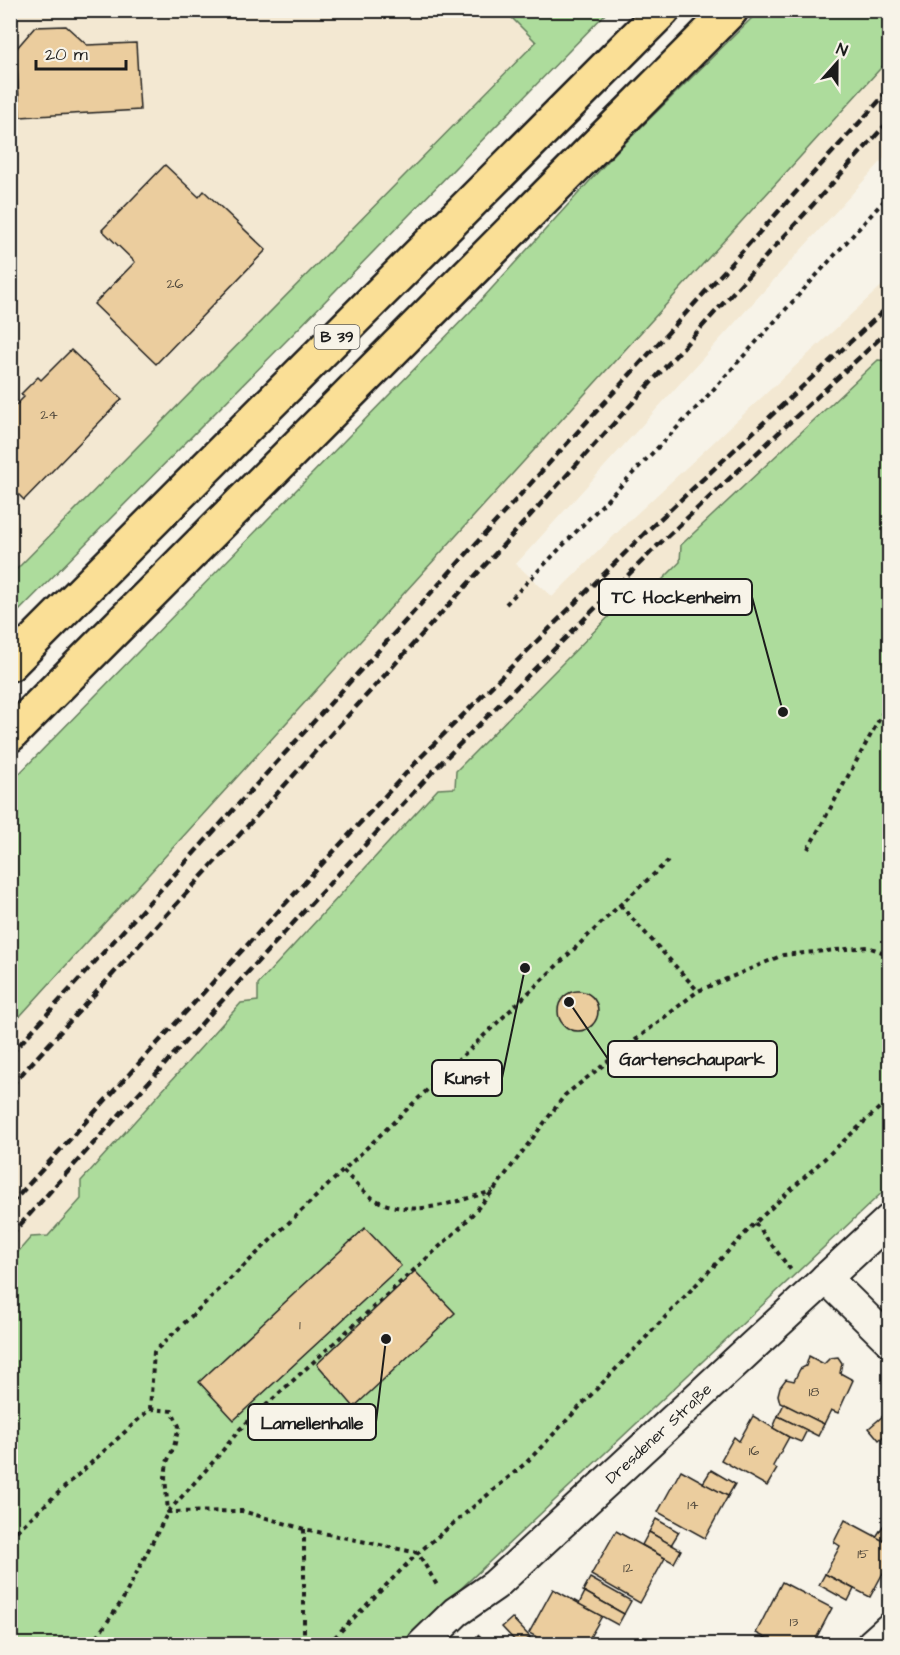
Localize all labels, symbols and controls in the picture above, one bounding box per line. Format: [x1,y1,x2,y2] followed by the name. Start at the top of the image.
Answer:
[36,33,126,71] scale bar
[807,33,867,93] north arrow
[833,38,851,62] text: N
[45,42,88,67] text: 20 m
[167,274,184,294] house number: 26
[314,325,360,349] road number: B 39
[40,405,58,425] house number: 24
[599,579,752,615] callout: TC Hockenheim
[611,585,741,610] text: TC Hockenheim
[608,1041,777,1077] callout: Gartenschaupark
[619,1047,766,1072] text: Gartenschaupark
[432,1060,502,1096] callout: Kunst
[444,1066,490,1091] text: Kunst
[299,1315,301,1335] house number: 1
[601,1378,717,1489] street label: Dresdener Straße
[809,1382,819,1402] house number: 18
[248,1404,376,1440] callout: Lamellenhalle
[260,1411,364,1436] text: Lamellenhalle
[749,1441,760,1461] house number: 16
[687,1495,699,1515] house number: 14
[857,1544,869,1564] house number: 15
[623,1558,633,1578] house number: 12
[790,1612,798,1632] house number: 13

